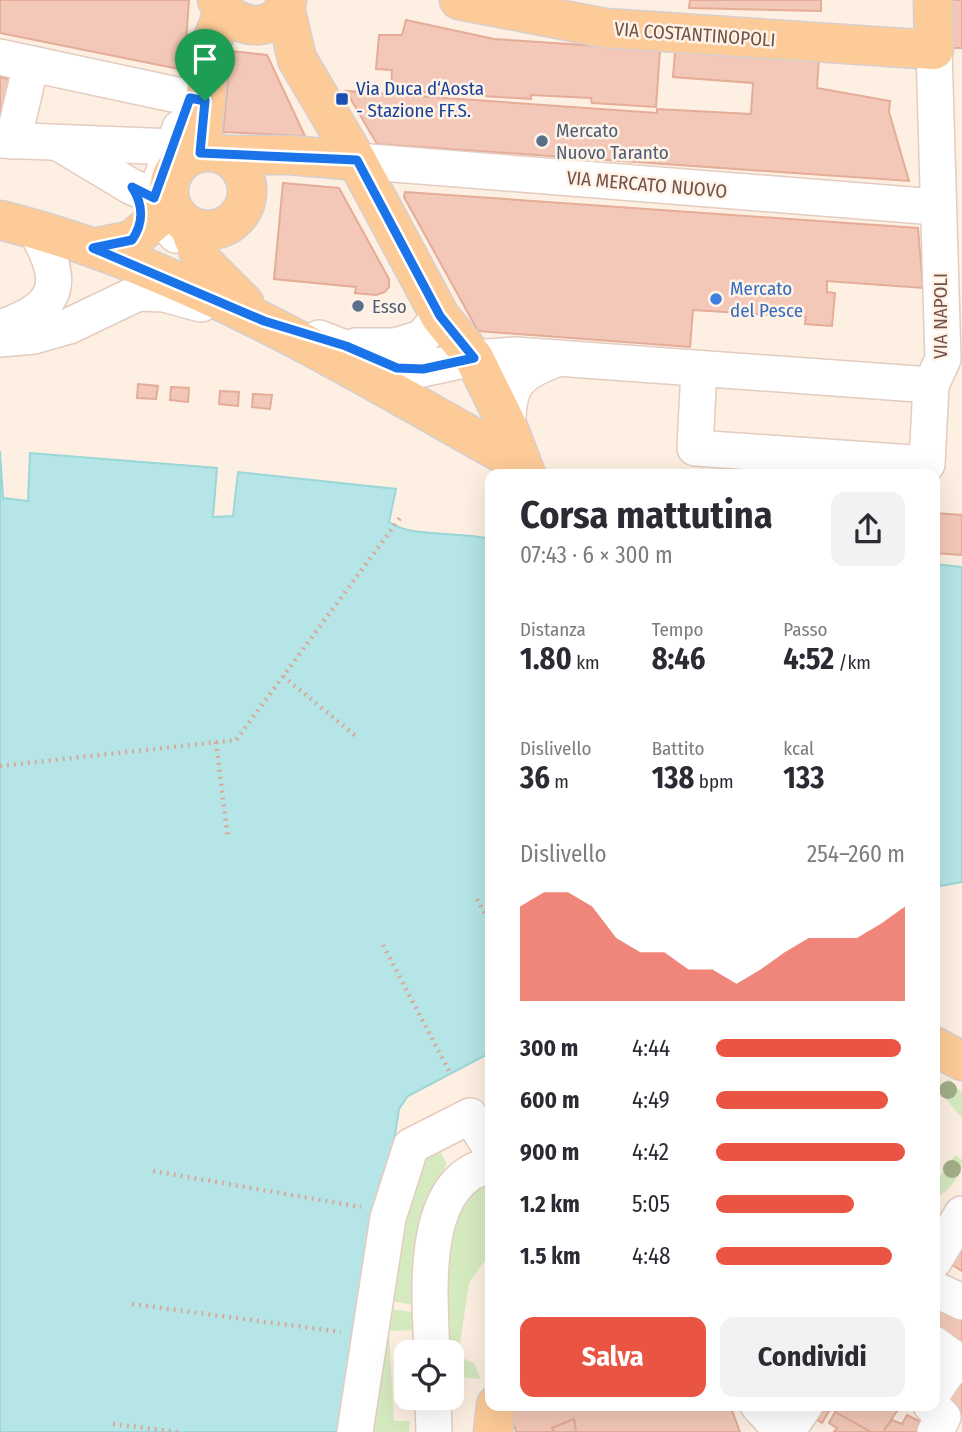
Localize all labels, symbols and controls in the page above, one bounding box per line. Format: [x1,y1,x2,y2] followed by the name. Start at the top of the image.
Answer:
[614,17,776,52] street label: VIA COSTANTINOPOLI
[175,29,235,101] pin
[186,40,224,78] icon: arrive
[356,77,484,122] place label: Via Duca d‘Aosta - Stazione FF.S.
[334,91,350,107] marker: Via Duca d‘Aosta - Stazione FF.S.
[556,119,669,164] place label: Mercato Nuovo Taranto
[534,133,550,149] marker: Mercato Nuovo Taranto
[566,166,728,203] street label: VIA MERCATO NUOVO
[929,273,952,359] street label: VIA NAPOLI
[730,277,803,322] place label: Mercato del Pesce
[708,291,724,307] marker: Mercato del Pesce
[372,295,407,318] place label: Esso
[350,298,366,314] marker: Esso
[520,492,773,538] text: Corsa mattutina
[831,492,905,566] button: share
[520,541,673,569] text: 07:43 · 6 × 300 m
[520,618,586,641] text: Distanza
[652,618,704,641] text: Tempo
[783,618,827,641] text: Passo
[520,641,572,677] text: 1.80
[652,641,705,677] text: 8:46
[783,641,834,677] text: 4:52
[572,651,600,674] text: km
[834,651,871,674] text: /km
[520,737,591,760] text: Dislivello
[652,737,705,760] text: Battito
[783,737,814,760] text: kcal
[520,760,550,796] text: 36
[652,760,694,796] text: 138
[783,760,824,796] text: 133
[550,770,569,793] text: m
[694,770,734,793] text: bpm
[520,840,606,868] text: Dislivello
[807,840,905,868] text: 254–260 m
[520,1034,578,1062] text: 300 m
[632,1034,670,1062] text: 4:44
[520,1086,579,1114] text: 600 m
[632,1086,670,1114] text: 4:49
[520,1138,579,1166] text: 900 m
[632,1138,669,1166] text: 4:42
[520,1190,580,1218] text: 1.2 km
[632,1190,670,1218] text: 5:05
[520,1242,581,1270] text: 1.5 km
[632,1242,671,1270] text: 4:48
[520,1317,706,1397] button: Salva
[720,1317,905,1397] button: Condividi
[394,1340,464,1410] map controls
[394,1340,464,1410] button: locate

